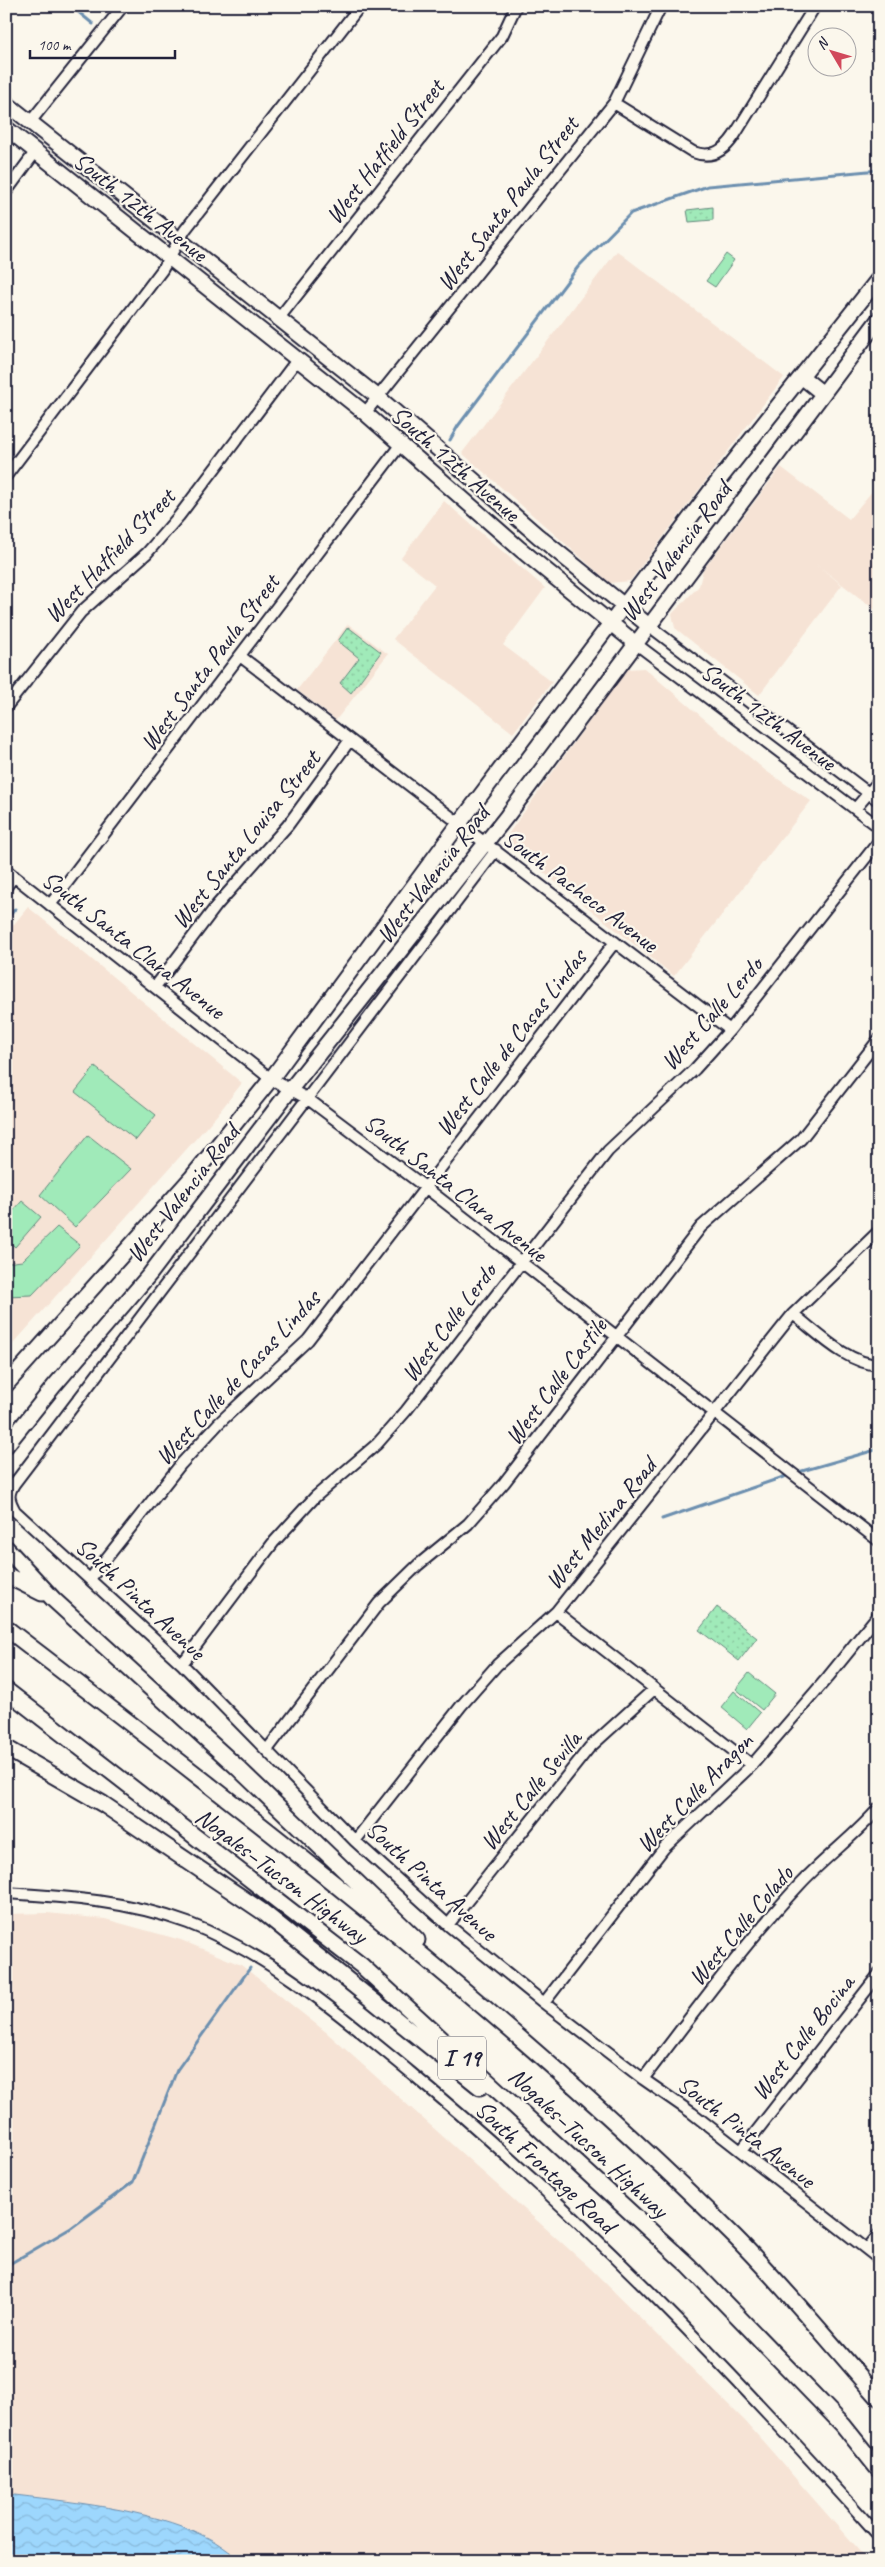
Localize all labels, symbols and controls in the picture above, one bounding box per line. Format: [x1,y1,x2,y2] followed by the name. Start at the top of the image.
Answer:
[30,28,175,60] scale bar
[808,28,858,78] north arrow
[813,34,833,53] text: N
[38,36,72,55] text: 100 m
[318,71,453,231] street label: West Hatfield Street
[430,108,588,297] street label: West Santa Paula Street
[67,144,215,270] street label: South 12th Avenue
[384,399,528,530] street label: South 12th Avenue
[613,472,741,628] street label: West Valencia Road
[37,480,184,630] street label: West Hatfield Street
[133,566,288,757] street label: West Santa Paula Street
[694,655,844,779] street label: South 12th Avenue
[164,742,329,935] street label: West Santa Louisa Street
[369,796,499,950] street label: West Valencia Road
[496,822,666,961] street label: South Pacheco Avenue
[35,863,233,1027] street label: South Santa Clara Avenue
[428,941,595,1142] street label: West Calle de Casas Lindas
[654,948,772,1077] street label: West Calle Lerdo
[357,1106,555,1270] street label: South Santa Clara Avenue
[119,1115,249,1269] street label: West Valencia Road
[394,1254,506,1388] street label: West Calle Lerdo
[148,1282,329,1472] street label: West Calle de Casas Lindas
[498,1310,615,1451] street label: West Calle Castile
[538,1448,666,1596] street label: West Medina Road
[69,1530,213,1668] street label: South Pinta Avenue
[473,1722,591,1857] street label: West Calle Sevilla
[629,1725,761,1860] street label: West Calle Aragon
[189,1801,376,1953] street label: Nogales–Tucson Highway
[359,1813,505,1949] street label: South Pinta Avenue
[681,1858,801,1993] street label: West Calle Colado
[744,1966,863,2107] street label: West Calle Bocina
[438,2036,486,2080] road number: I 19
[502,2060,677,2227] street label: Nogales–Tucson Highway
[671,2068,823,2197] street label: South Pinta Avenue
[468,2093,626,2243] street label: South Frontage Road

